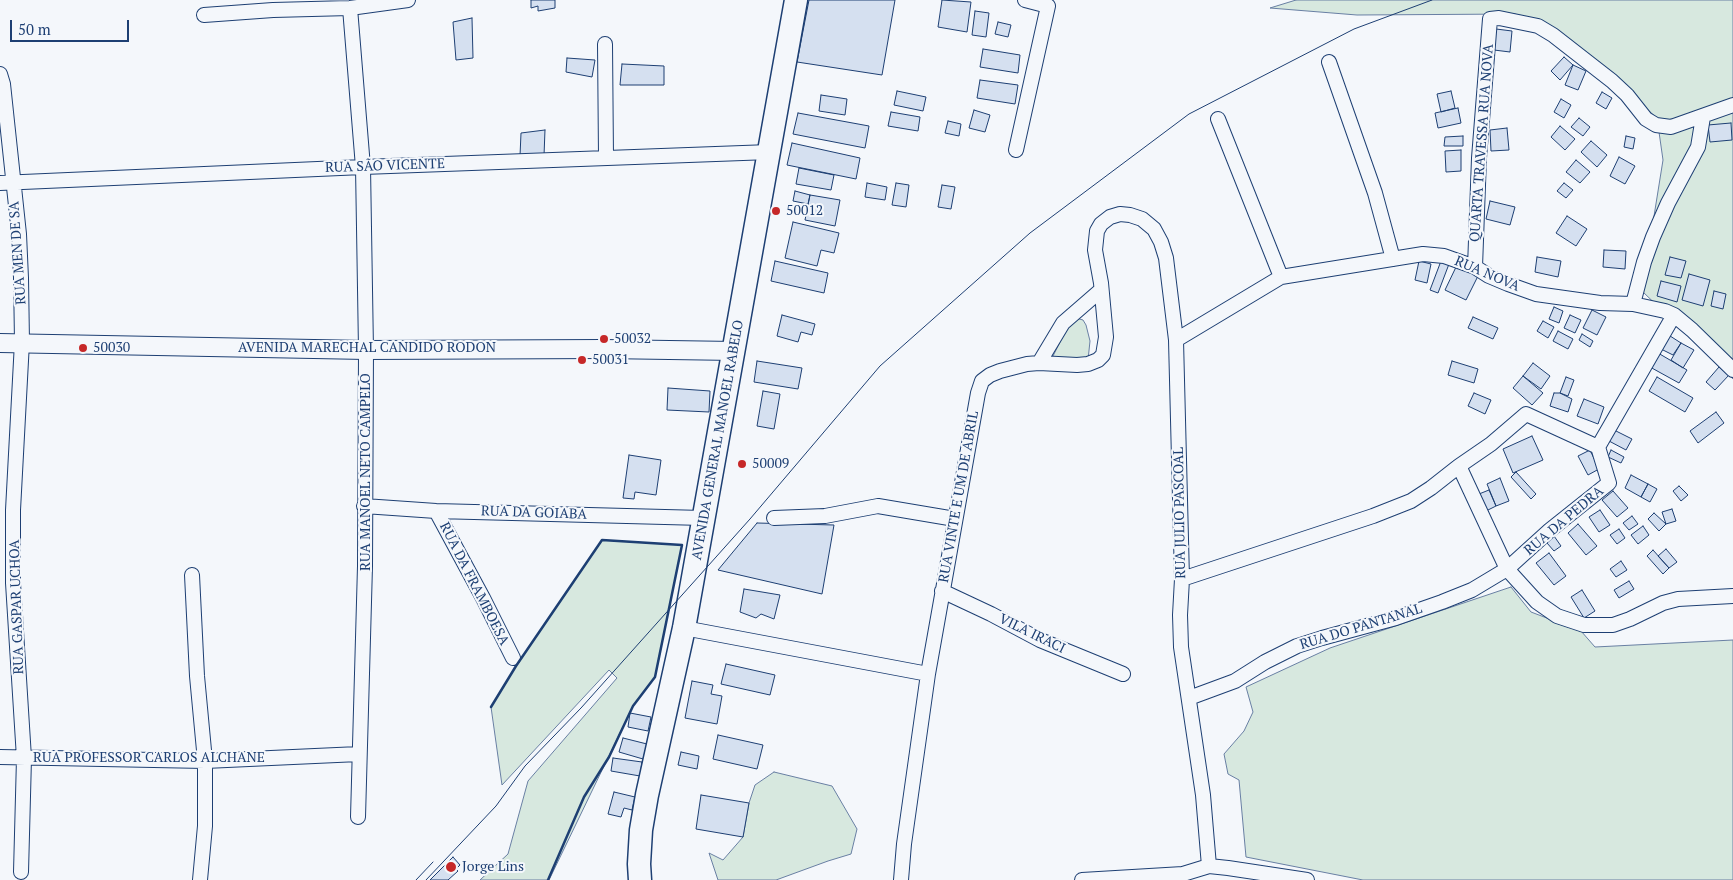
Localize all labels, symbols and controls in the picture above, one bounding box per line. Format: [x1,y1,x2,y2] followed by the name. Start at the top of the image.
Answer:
[12,10,131,42] scale bar
[18,19,51,39] text: 50 m
[1467,43,1497,243] street label: QUARTA TRAVESSA RUA NOVA
[325,156,445,176] street label: RUA SÃO VICENTE
[6,201,30,305] street label: RUA MEN DE SA
[786,203,823,219] place label: 50012
[770,205,782,217] marker: 50012
[1452,253,1522,295] street label: RUA NOVA
[689,319,747,561] street label: AVENIDA GENERAL MANOEL RABELO
[614,331,651,347] place label: 50032
[598,333,610,345] marker: 50032
[93,340,130,356] place label: 50030
[238,340,496,356] street label: AVENIDA MARECHAL CANDIDO RODON
[77,342,89,354] marker: 50030
[592,352,629,368] place label: 50031
[576,354,588,366] marker: 50031
[358,373,374,571] street label: RUA MANOEL NETO CAMPELO
[936,410,982,584] street label: RUA VINTE E UM DE ABRIL
[1170,447,1190,579] street label: RUA JULIO PASCOAL
[752,456,789,472] place label: 50009
[736,458,748,470] marker: 50009
[1521,483,1607,559] street label: RUA DA PEDRA
[481,503,587,523] street label: RUA DA GOIABA
[436,520,512,648] street label: RUA DA FRAMBOESA
[6,539,28,675] street label: RUA GASPAR UCHOA
[1298,600,1424,654] street label: RUA DO PANTANAL
[996,611,1068,657] street label: VILA IRACI
[33,750,265,766] street label: RUA PROFESSOR CARLOS ALCHANE
[462,859,524,875] place label: Jorge Lins
[444,860,458,874] marker: Jorge Lins

